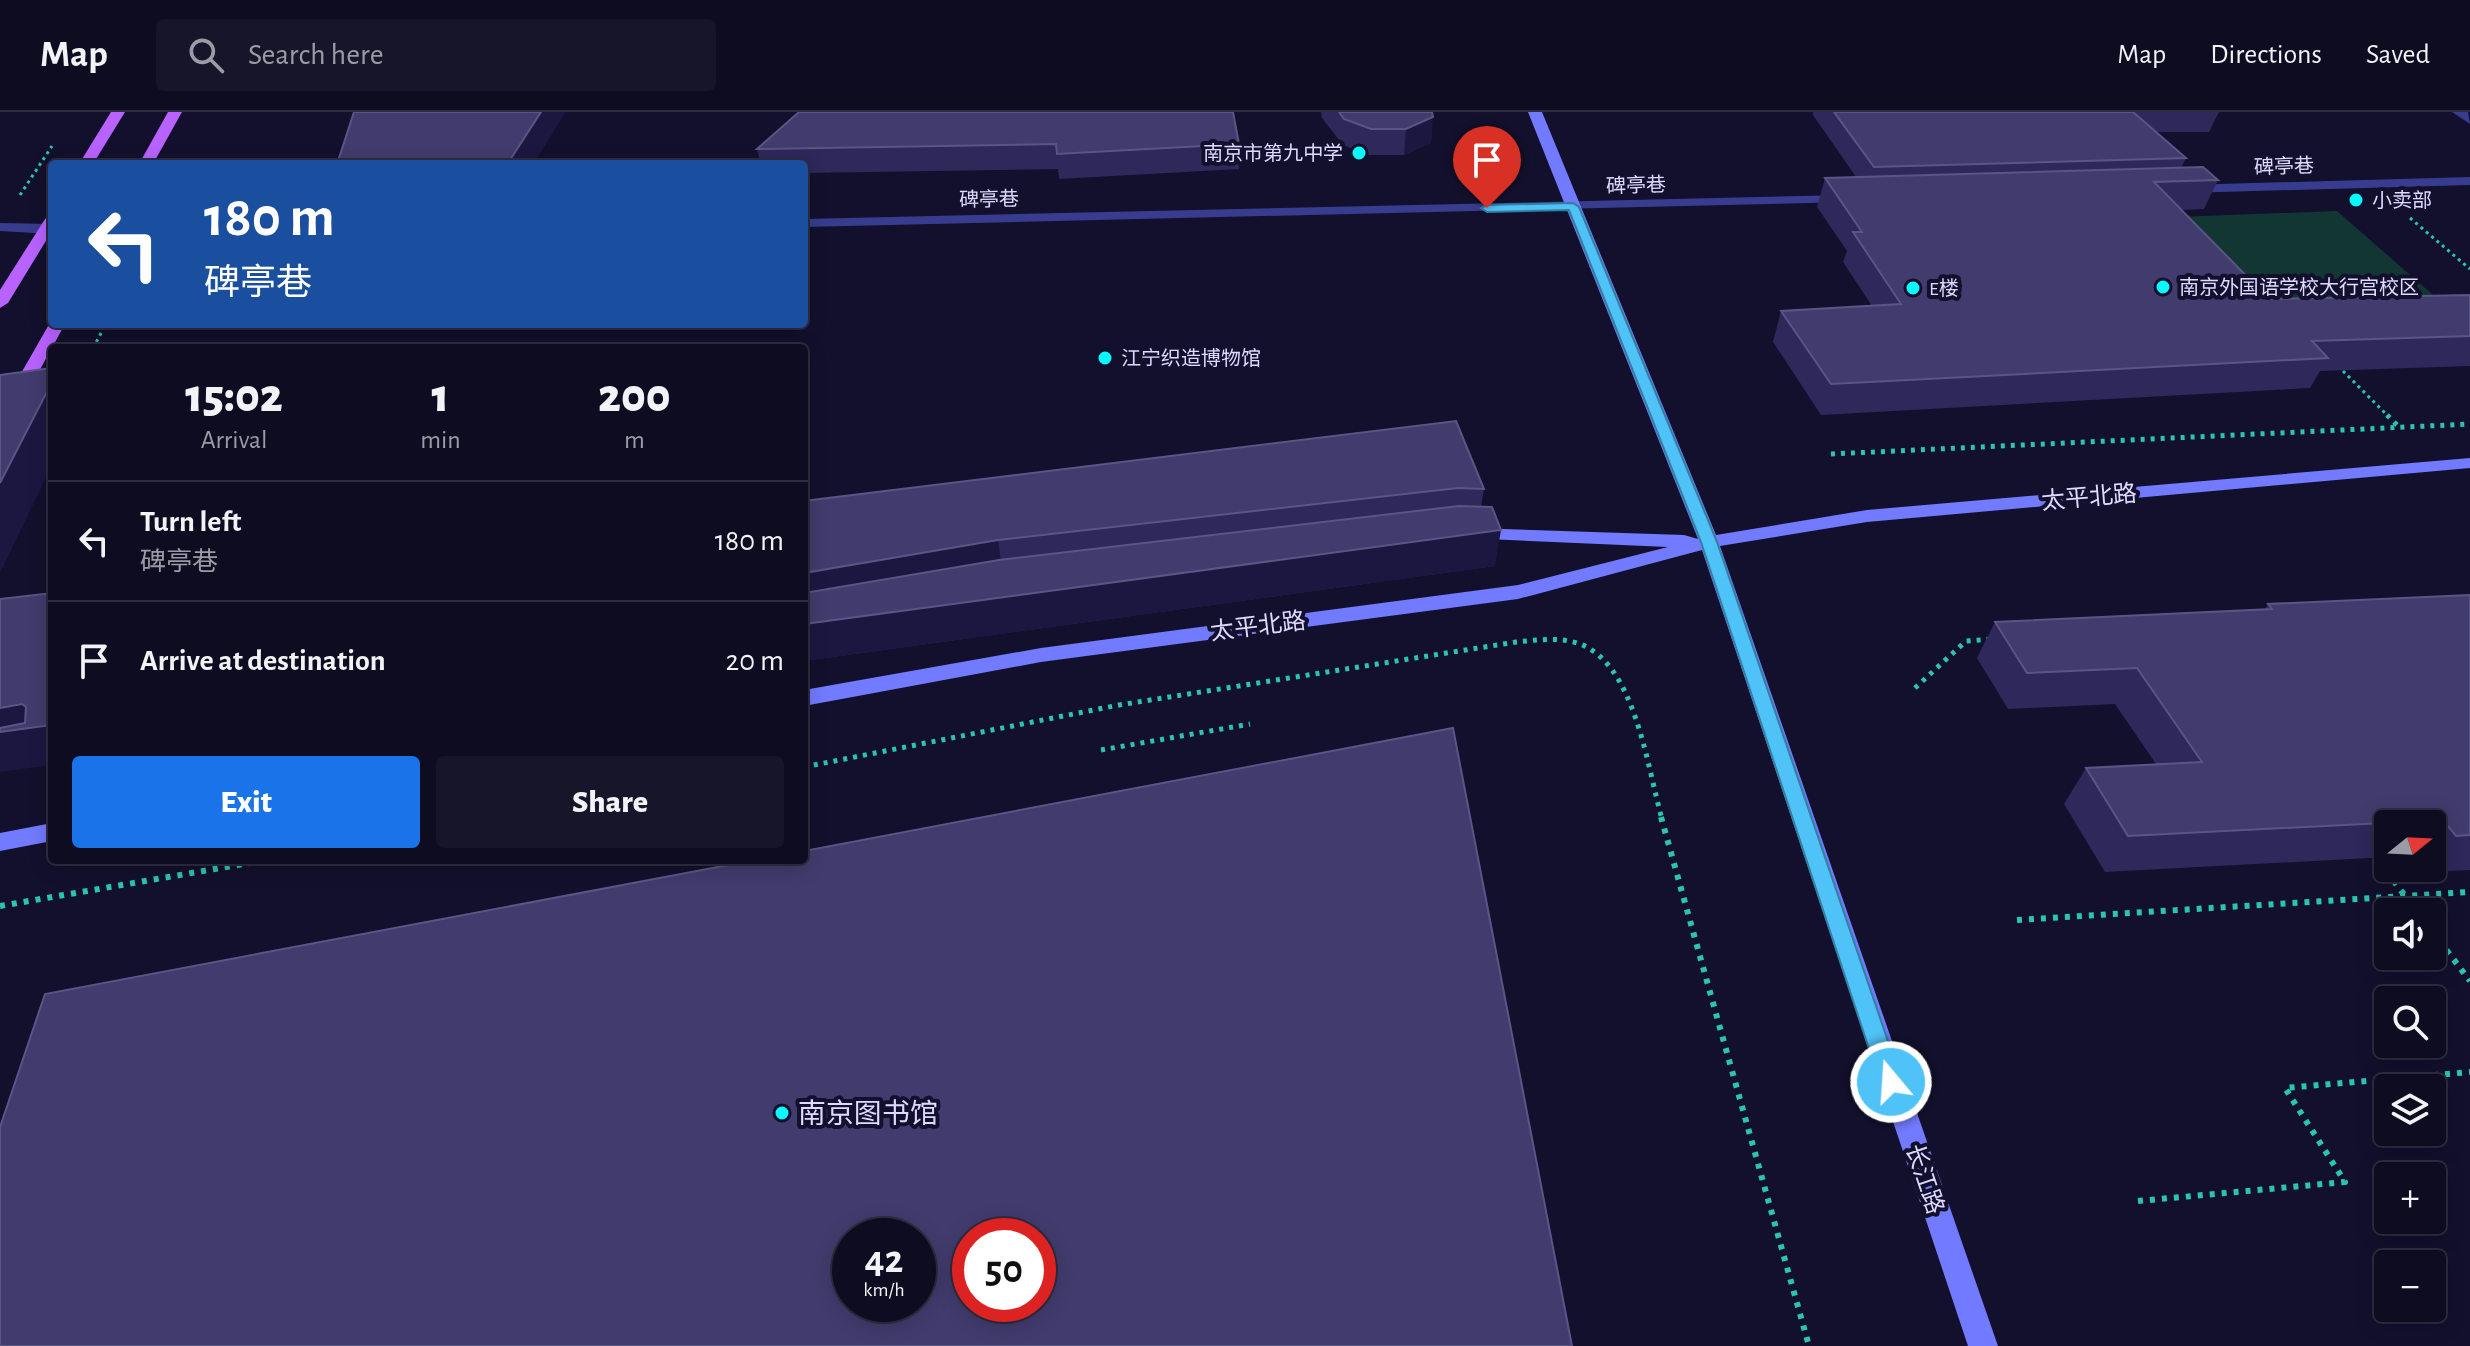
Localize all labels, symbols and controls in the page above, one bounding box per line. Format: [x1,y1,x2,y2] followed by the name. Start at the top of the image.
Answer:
[156,19,716,91] search box
[184,33,228,77] icon: search
[40,36,108,74] text: Map
[248,40,384,70] text: Search here
[2117,41,2166,69] text: Map
[2210,41,2322,69] text: Directions
[2366,41,2430,69] text: Saved
[1453,126,1521,208] pin
[1465,138,1509,182] icon: arrive
[1203,143,1343,164] place label: 南京市第九中学
[1350,144,1368,162] marker: 南京市第九中学
[2254,154,2314,178] street label: 碑亭巷
[1606,173,1666,197] street label: 碑亭巷
[959,187,1019,211] street label: 碑亭巷
[204,190,335,246] text: 180 m
[2372,190,2432,211] place label: 小卖部
[2347,191,2365,209] marker: 小卖部
[72,192,176,296] icon: left
[204,265,312,301] text: 碑亭巷
[2179,277,2419,298] place label: 南京外国语学校大行宫校区
[1929,278,1959,299] place label: E楼
[2154,278,2172,296] marker: 南京外国语学校大行宫校区
[1904,279,1922,297] marker: E楼
[1121,347,1261,369] place label: 江宁织造博物馆
[1096,349,1114,367] marker: 江宁织造博物馆
[185,373,283,421] text: 15:02
[432,373,449,421] text: 1
[598,373,671,421] text: 200
[201,427,267,453] text: Arrival
[420,427,461,453] text: min
[624,427,645,453] text: m
[2040,480,2138,514] street label: 太平北路
[140,507,241,537] text: Turn left
[72,519,116,563] icon: left
[715,526,784,556] text: 180 m
[140,549,218,575] text: 碑亭巷
[1209,607,1307,645] street label: 太平北路
[72,639,116,683] icon: arrive
[140,646,386,676] text: Arrive at destination
[726,646,784,676] text: 20 m
[72,756,420,848] button: Exit
[436,756,784,848] button: Share
[2374,810,2446,882] north arrow
[2374,810,2446,1322] map controls
[2374,898,2446,970] button: sound
[2374,986,2446,1058] button: search
[1849,1040,1933,1124] position arrow
[2374,1074,2446,1146] button: layers
[798,1099,938,1129] place label: 南京图书馆
[773,1104,791,1122] marker: 南京图书馆
[1901,1141,1949,1217] street label: 长江路
[2374,1162,2446,1234] button: +
[952,1218,1056,1322] speed limit sign: 50
[865,1240,903,1280] text: 42
[2374,1250,2446,1322] button: −
[863,1280,905,1300] text: km/h

